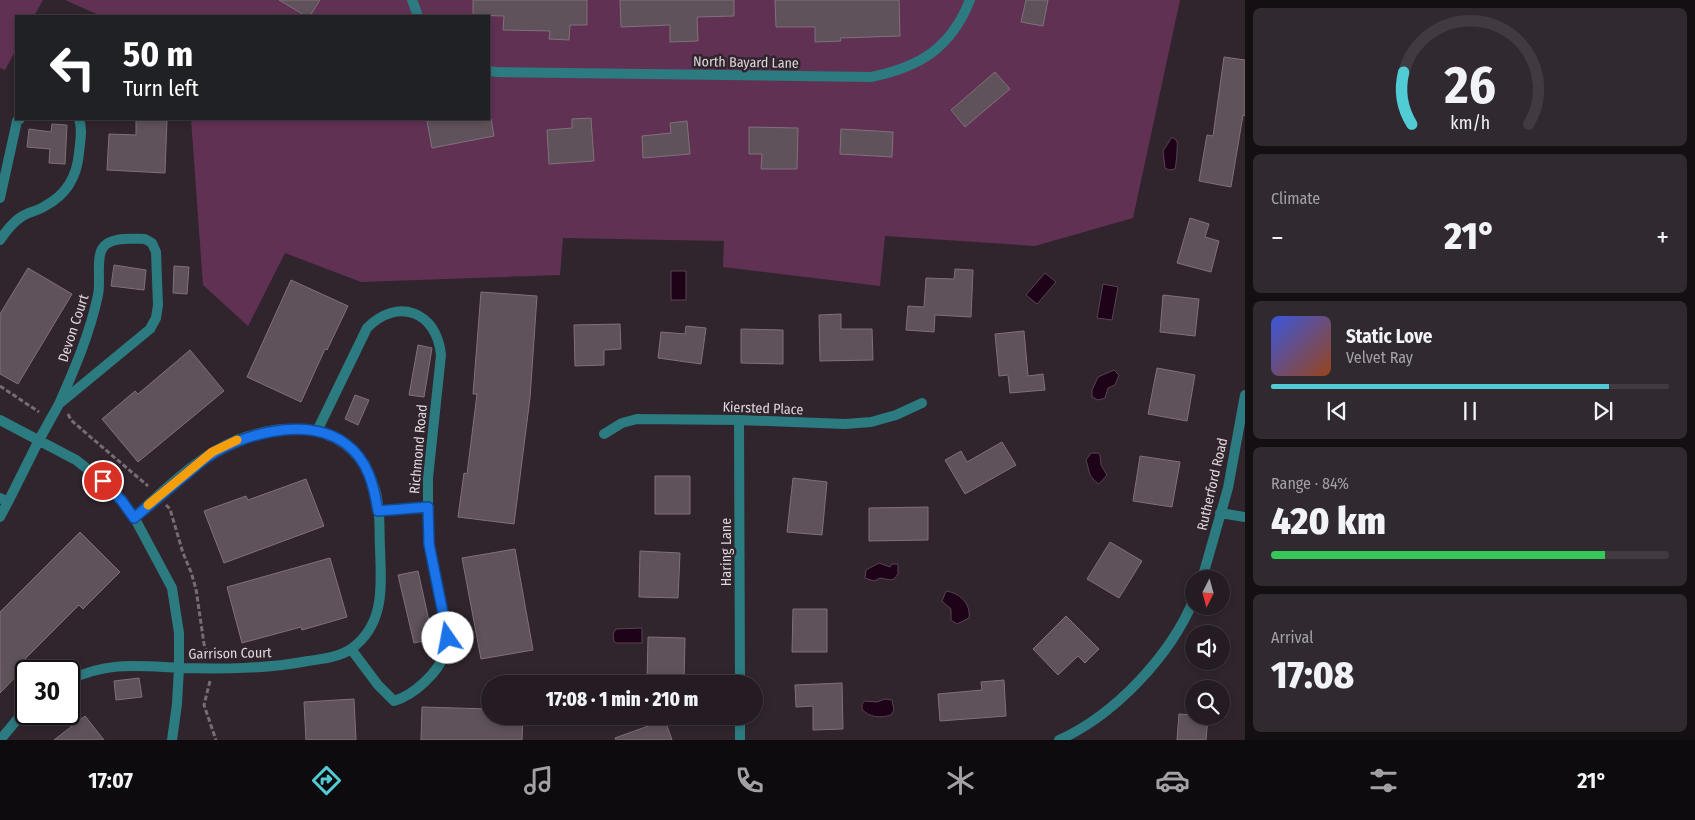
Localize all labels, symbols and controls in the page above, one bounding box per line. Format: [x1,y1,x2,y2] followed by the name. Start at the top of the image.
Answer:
[123,33,193,75] text: 50 m
[40,35,105,100] icon: left
[693,53,799,72] street label: North Bayard Lane
[1443,54,1496,117] text: 26
[123,75,199,102] text: Turn left
[1450,112,1490,134] text: km/h
[1271,189,1320,208] text: Climate
[1444,213,1496,259] text: 21°
[1271,221,1284,254] text: −
[1656,221,1669,254] text: +
[55,292,93,364] street label: Devon Court
[1346,325,1433,348] text: Static Love
[1346,348,1413,367] text: Velvet Ray
[1323,397,1351,425] icon: previous
[1456,397,1484,425] icon: pause
[1589,397,1617,425] icon: next
[722,399,804,418] street label: Kiersted Place
[406,404,431,495] street label: Richmond Road
[1194,436,1231,532] street label: Rutherford Road
[82,460,124,502] pin
[89,467,117,495] icon: arrive
[1271,474,1349,493] text: Range · 84%
[1271,498,1386,544] text: 420 km
[718,518,735,586] street label: Haring Lane
[1185,570,1230,615] north arrow
[1185,570,1230,725] map controls
[421,611,473,663] position arrow
[1185,625,1230,670] button: sound
[1271,628,1313,647] text: Arrival
[188,644,272,663] street label: Garrison Court
[1271,652,1354,698] text: 17:08
[15,660,80,725] speed limit sign: 30
[1185,680,1230,725] button: search
[546,688,698,711] text: 17:08 · 1 min · 210 m
[309,763,344,798] icon: directions
[521,763,556,798] icon: music
[732,763,767,798] icon: phone
[943,763,978,798] icon: climate
[1155,763,1190,798] icon: car
[1366,763,1401,798] icon: filters
[88,767,133,794] text: 17:07
[1577,767,1607,794] text: 21°

